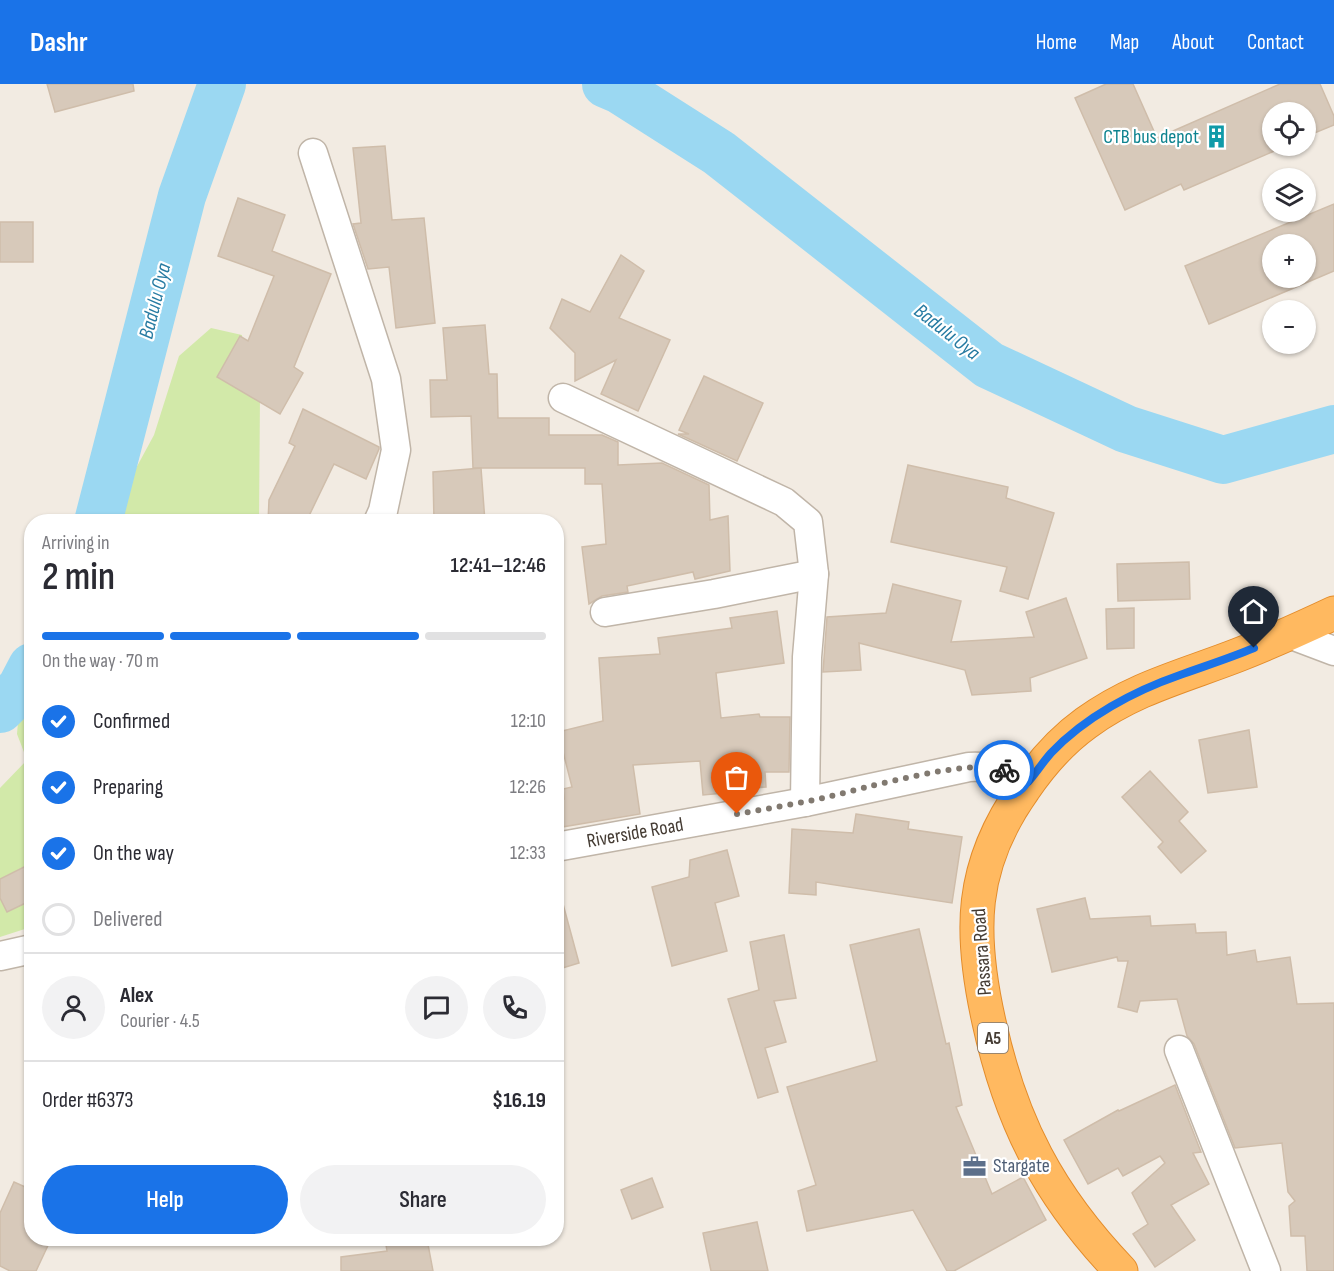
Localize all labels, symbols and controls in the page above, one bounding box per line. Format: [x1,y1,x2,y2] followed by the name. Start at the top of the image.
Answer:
[30,26,88,59] text: Dashr
[1036,30,1077,55] text: Home
[1110,30,1139,55] text: Map
[1172,30,1214,55] text: About
[1247,30,1304,55] text: Contact
[1262,102,1316,354] map controls
[1262,102,1316,156] button: locate
[1204,124,1230,150] building icon: CTB bus depot
[1103,125,1199,149] place label: CTB bus depot
[1262,168,1316,222] button: layers
[1262,234,1316,288] button: +
[134,260,177,341] water label: Badulu Oya
[909,298,985,366] water label: Badulu Oya
[1262,300,1316,354] button: −
[42,531,110,555] text: Arriving in
[451,552,546,579] text: 12:41–12:46
[42,554,115,601] text: 2 min
[1228,586,1279,648] pin
[1237,595,1270,628] icon: home
[42,649,159,673] text: On the way · 70 m
[42,705,75,738] icon: check
[93,708,170,735] text: Confirmed
[511,709,546,733] text: 12:10
[974,740,1034,800] courier
[711,752,762,814] pin
[988,754,1021,787] icon: bike
[720,761,753,794] icon: bag
[42,771,75,804] icon: check
[93,774,163,801] text: Preparing
[510,775,546,799] text: 12:26
[585,813,685,853] street label: Riverside Road
[42,837,75,870] icon: check
[93,840,174,867] text: On the way
[510,841,546,865] text: 12:33
[93,906,162,933] text: Delivered
[967,908,997,996] street label: Passara Road
[42,976,105,1039] button: person
[405,976,468,1039] button: chat
[483,976,546,1039] button: phone
[120,982,153,1009] text: Alex
[120,1009,200,1033] text: Courier · 4.5
[978,1023,1008,1053] road number: A5
[42,1087,134,1114] text: Order #6373
[492,1087,546,1114] text: $16.19
[962,1153,988,1179] office icon: Stargate
[993,1154,1050,1178] place label: Stargate
[42,1165,288,1234] button: Help
[300,1165,546,1234] button: Share

